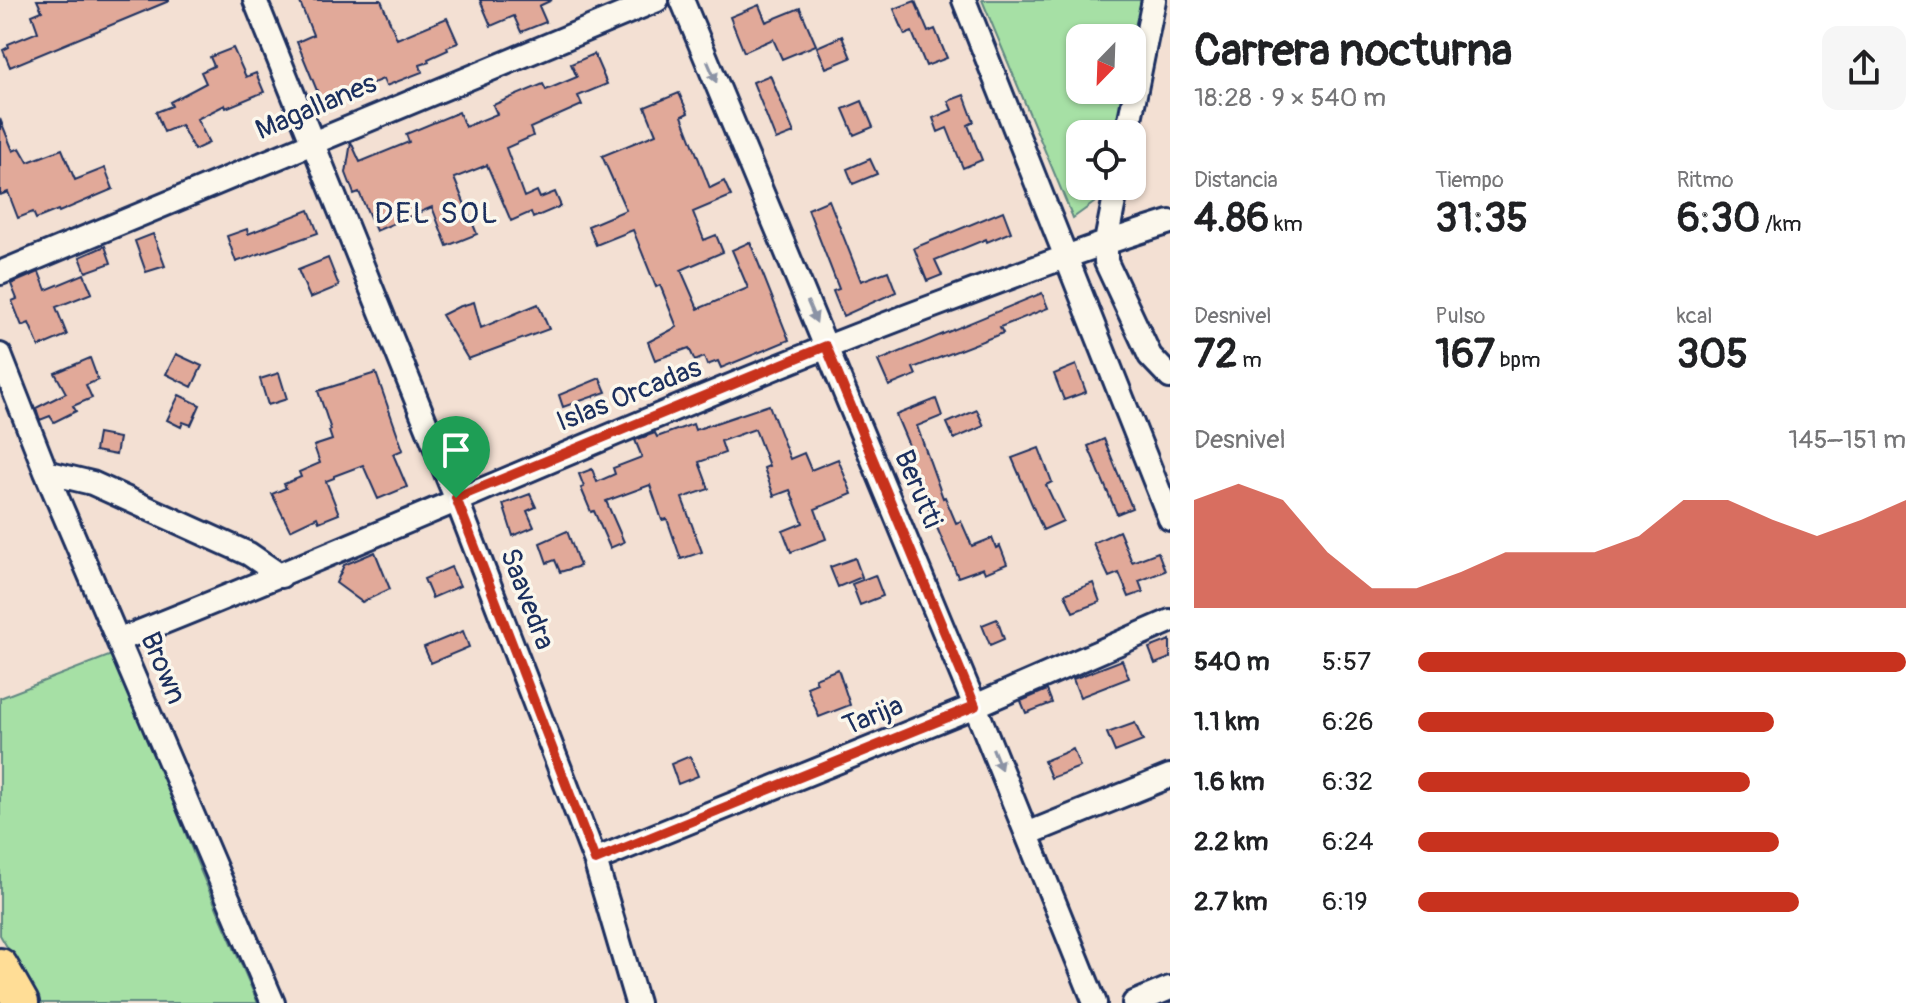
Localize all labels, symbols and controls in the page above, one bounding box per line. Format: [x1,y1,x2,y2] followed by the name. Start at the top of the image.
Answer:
[1066,24,1146,104] north arrow
[1066,24,1146,200] map controls
[1194,24,1512,79] text: Carrera nocturna
[1822,26,1906,110] button: share
[706,60,719,84] one-way arrow
[250,66,382,148] street label: Magallanes
[1194,82,1386,114] text: 18:28 · 9 × 540 m
[1066,120,1146,200] button: locate
[1194,166,1278,194] text: Distancia
[1435,166,1504,194] text: Tiempo
[1677,166,1734,194] text: Ritmo
[1194,194,1269,243] text: 4.86
[1435,194,1528,243] text: 31:35
[1677,194,1760,243] text: 6:30
[374,195,500,232] district label: DEL SOL
[1269,210,1303,238] text: km
[1760,210,1802,238] text: /km
[805,300,818,324] one-way arrow
[1194,302,1271,330] text: Desnivel
[1435,302,1485,330] text: Pulso
[1677,302,1712,330] text: kcal
[1194,330,1238,379] text: 72
[1435,330,1495,379] text: 167
[1677,330,1748,379] text: 305
[1238,346,1262,374] text: m
[1495,346,1541,374] text: bpm
[552,350,707,440] street label: Islas Orcadas
[422,416,490,498] pin
[1194,424,1286,456] text: Desnivel
[1788,424,1906,456] text: 145–151 m
[434,428,478,472] icon: arrive
[886,445,950,533] street label: Berutti
[492,543,562,655] street label: Saavedra
[132,627,194,709] street label: Brown
[1194,646,1270,678] text: 540 m
[1322,646,1371,678] text: 5:57
[838,688,908,744] street label: Tarija
[1194,706,1260,738] text: 1.1 km
[1322,706,1374,738] text: 6:26
[991,747,1004,771] one-way arrow
[1194,766,1265,798] text: 1.6 km
[1322,766,1373,798] text: 6:32
[1194,826,1268,858] text: 2.2 km
[1322,826,1374,858] text: 6:24
[1194,886,1268,918] text: 2.7 km
[1322,886,1368,918] text: 6:19

